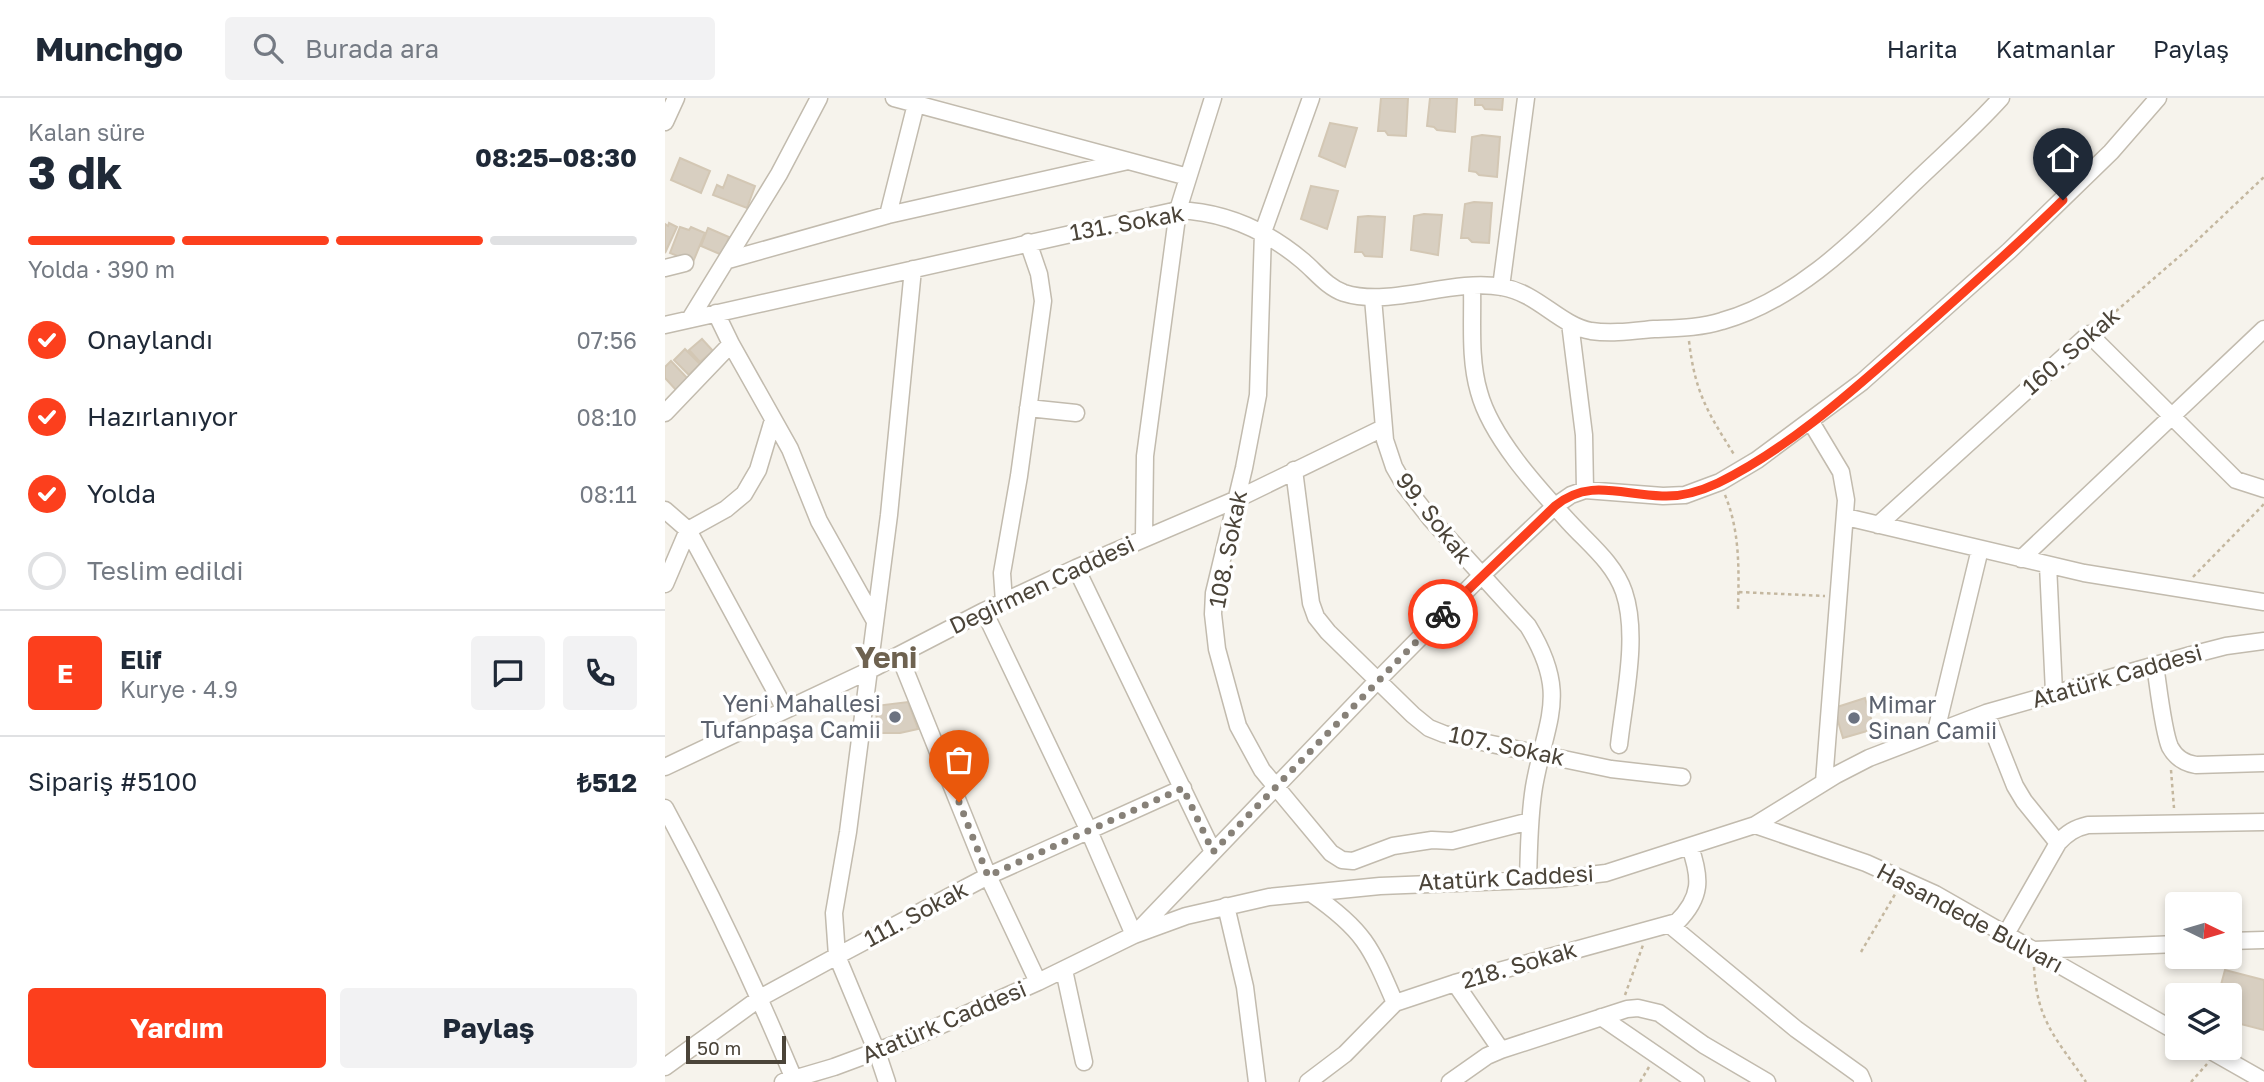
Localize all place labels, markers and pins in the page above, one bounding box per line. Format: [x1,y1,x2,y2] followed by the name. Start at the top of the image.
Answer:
[2033,128,2093,200] pin
[700,689,881,743] place label: Yeni Mahallesi Tufanpaşa Camii
[1868,690,1997,744] place label: Mimar Sinan Camii
[887,709,903,725] marker: Yeni Mahallesi Tufanpaşa Camii
[1846,710,1862,726] marker: Mimar Sinan Camii
[929,730,989,802] pin

